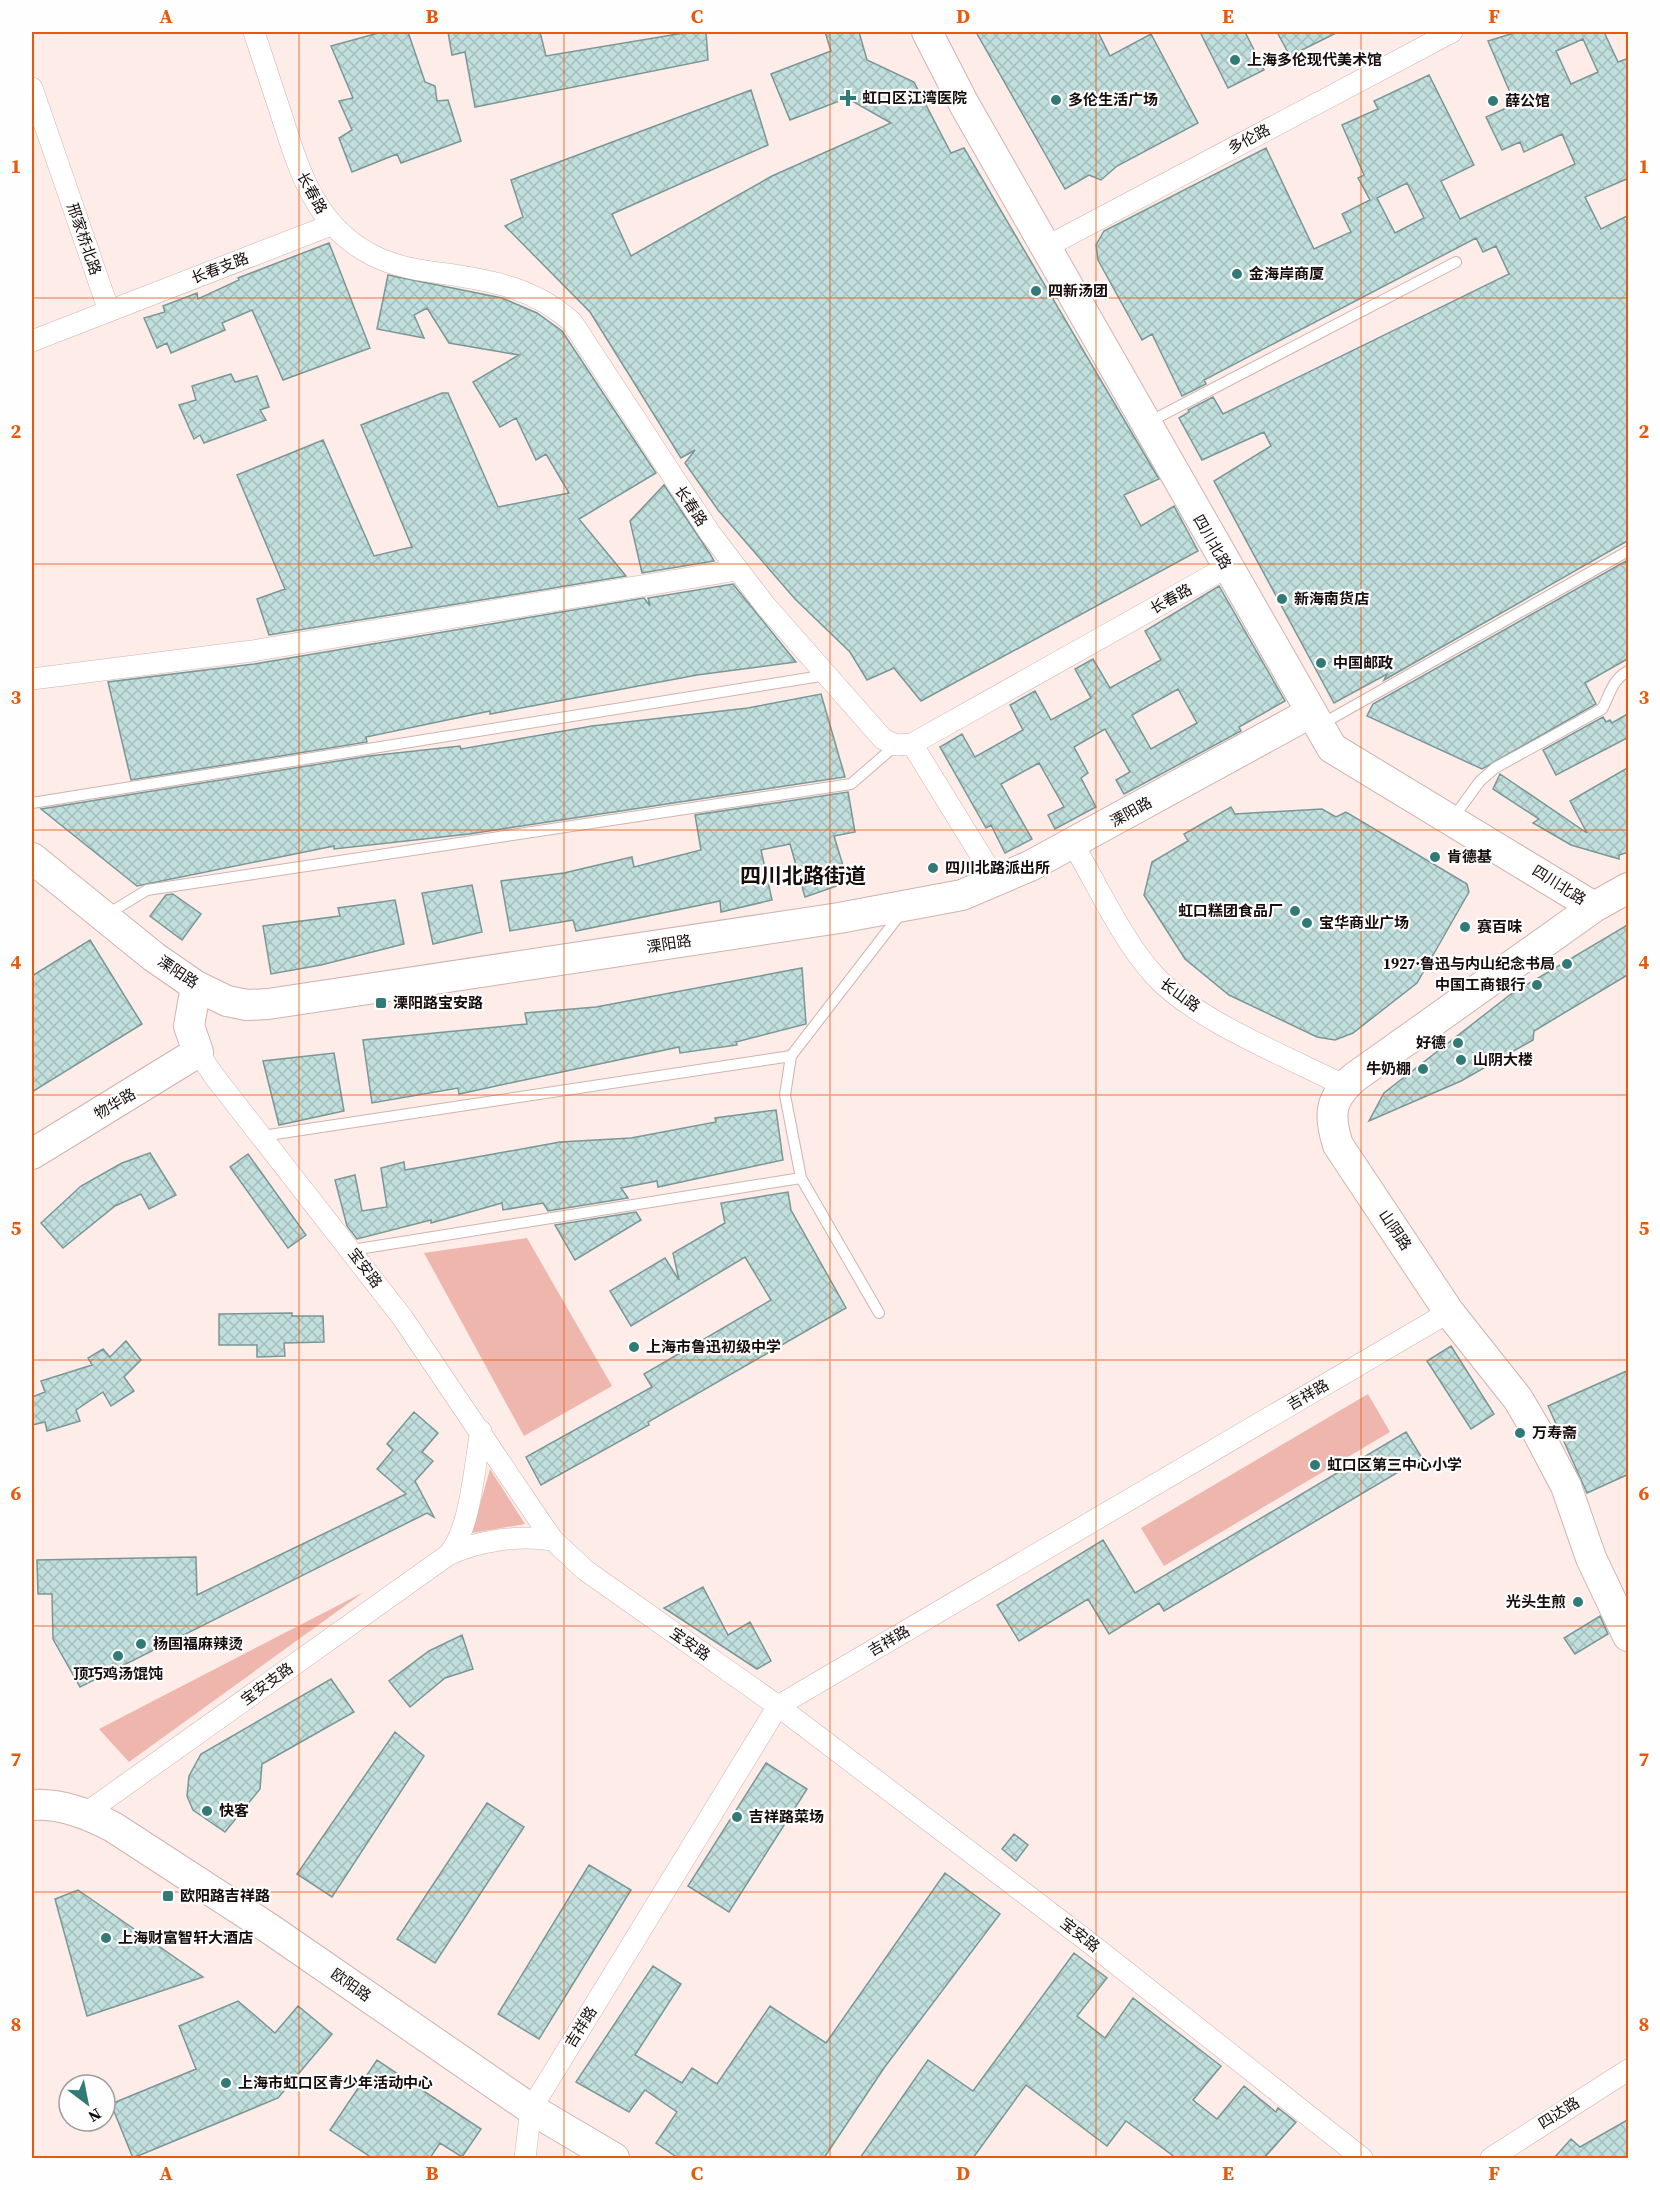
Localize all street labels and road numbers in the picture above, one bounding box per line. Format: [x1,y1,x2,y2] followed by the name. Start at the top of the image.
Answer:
[1224,119,1274,158] street label: 多伦路
[292,168,333,218] street label: 长春路
[62,200,107,278] street label: 邢家桥北路
[188,247,252,288] street label: 长春支路
[670,481,713,530] street label: 长春路
[1188,511,1237,573] street label: 四川北路
[1146,578,1196,619] street label: 长春路
[1106,791,1156,832] street label: 溧阳路
[1528,860,1590,909] street label: 四川北路
[645,930,693,957] street label: 溧阳路
[154,950,203,993] street label: 溧阳路
[1156,973,1205,1016] street label: 长山路
[90,1083,139,1124] street label: 物华路
[1374,1205,1417,1254] street label: 山阴路
[343,1243,387,1292] street label: 宝安路
[1283,1374,1332,1415] street label: 吉祥路
[864,1620,913,1661] street label: 吉祥路
[666,1622,715,1665] street label: 宝安路
[236,1657,297,1710] street label: 宝安支路
[1056,1912,1105,1957] street label: 宝安路
[327,1963,376,2006] street label: 欧阳路
[560,2002,601,2051] street label: 吉祥路
[1534,2092,1583,2133] street label: 四达路

